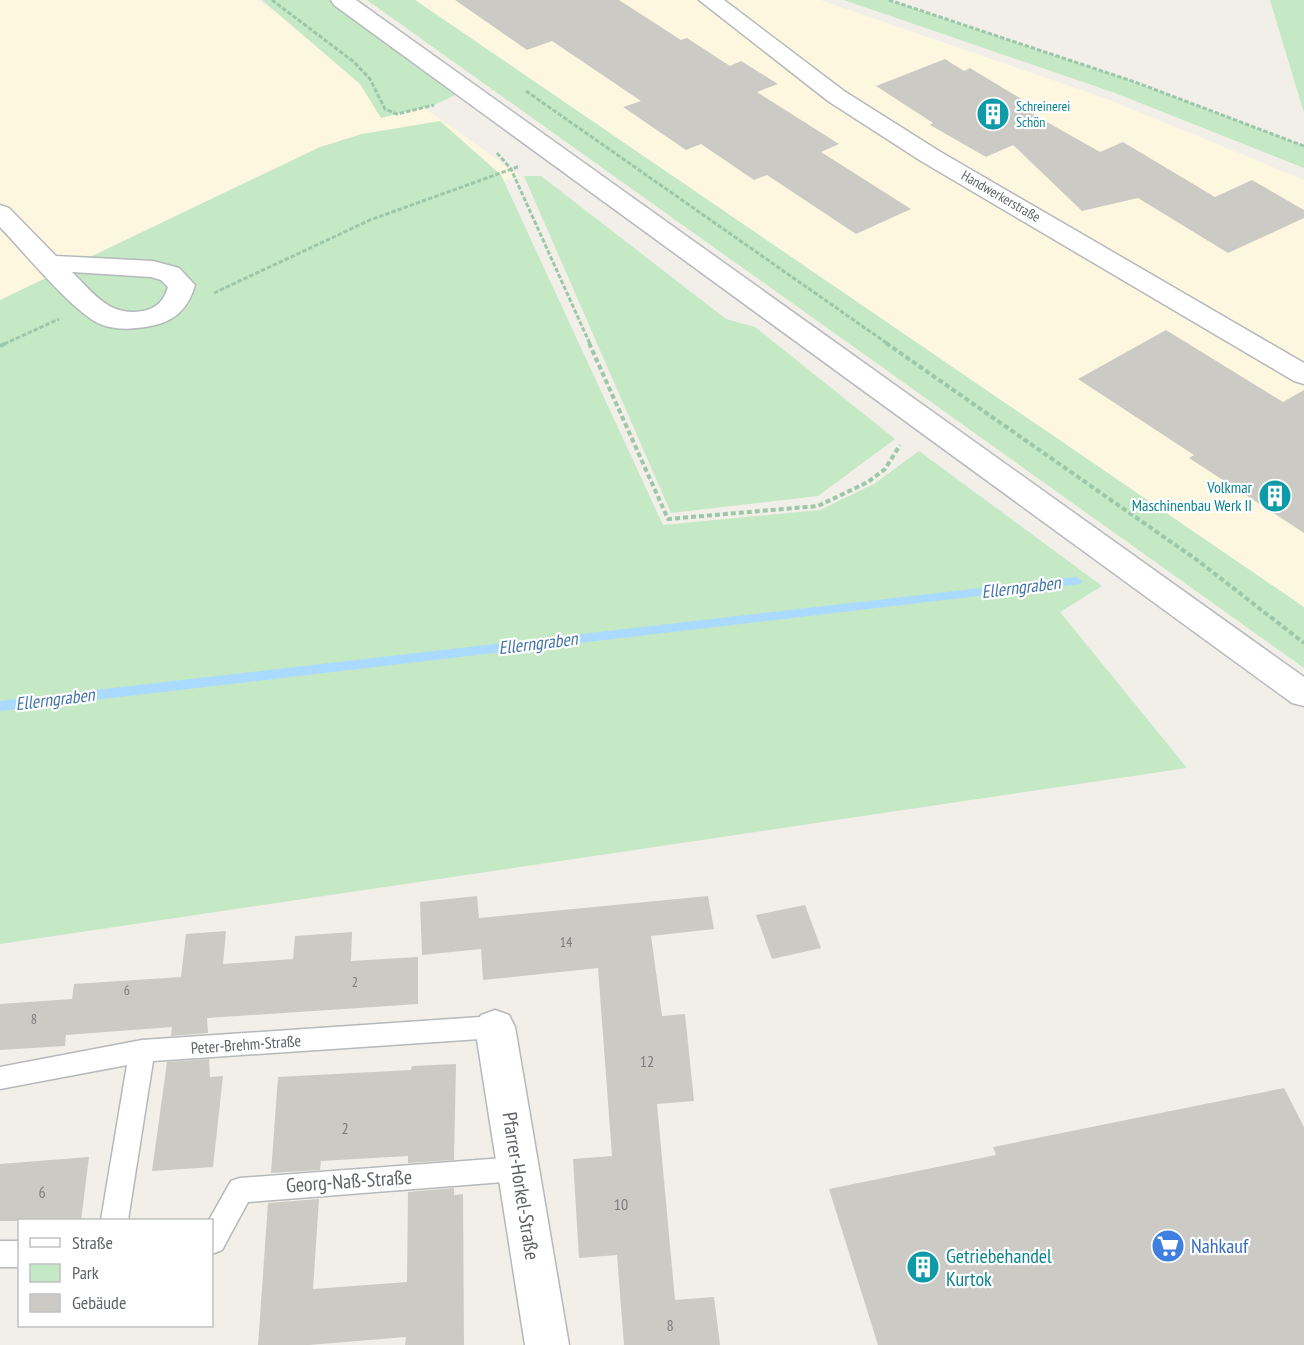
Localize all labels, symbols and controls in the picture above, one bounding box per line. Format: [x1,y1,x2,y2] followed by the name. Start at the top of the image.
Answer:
[975,96,1011,132] building icon: Schreinerei Schön
[1016,97,1070,131] place label: Schreinerei Schön
[958,166,1044,226] street label: Handwerkerstraße
[1132,477,1253,515] place label: Volkmar Maschinenbau Werk II
[1257,478,1293,514] building icon: Volkmar Maschinenbau Werk II
[980,571,1063,603] water label: Ellerngraben
[497,627,580,659] water label: Ellerngraben
[14,683,97,715] water label: Ellerngraben
[560,933,573,951] house number: 14
[352,973,358,991] house number: 2
[124,981,130,999] house number: 6
[31,1010,37,1028] house number: 8
[190,1030,302,1058] street label: Peter-Brehm-Straße
[640,1051,654,1071] house number: 12
[496,1110,546,1262] street label: Pfarrer-Horkel-Straße
[341,1118,349,1138] house number: 2
[285,1164,413,1198] street label: Georg-Naß-Straße
[38,1182,46,1202] house number: 6
[614,1194,628,1214] house number: 10
[18,1219,213,1327] legend
[1150,1228,1186,1264] supermarket icon: Nahkauf
[72,1231,113,1254] text: Straße
[1191,1233,1249,1259] place label: Nahkauf
[946,1243,1052,1292] place label: Getriebehandel Kurtok
[905,1249,941,1285] building icon: Getriebehandel Kurtok
[72,1261,99,1284] text: Park
[72,1291,126,1314] text: Gebäude
[666,1315,674,1335] house number: 8

